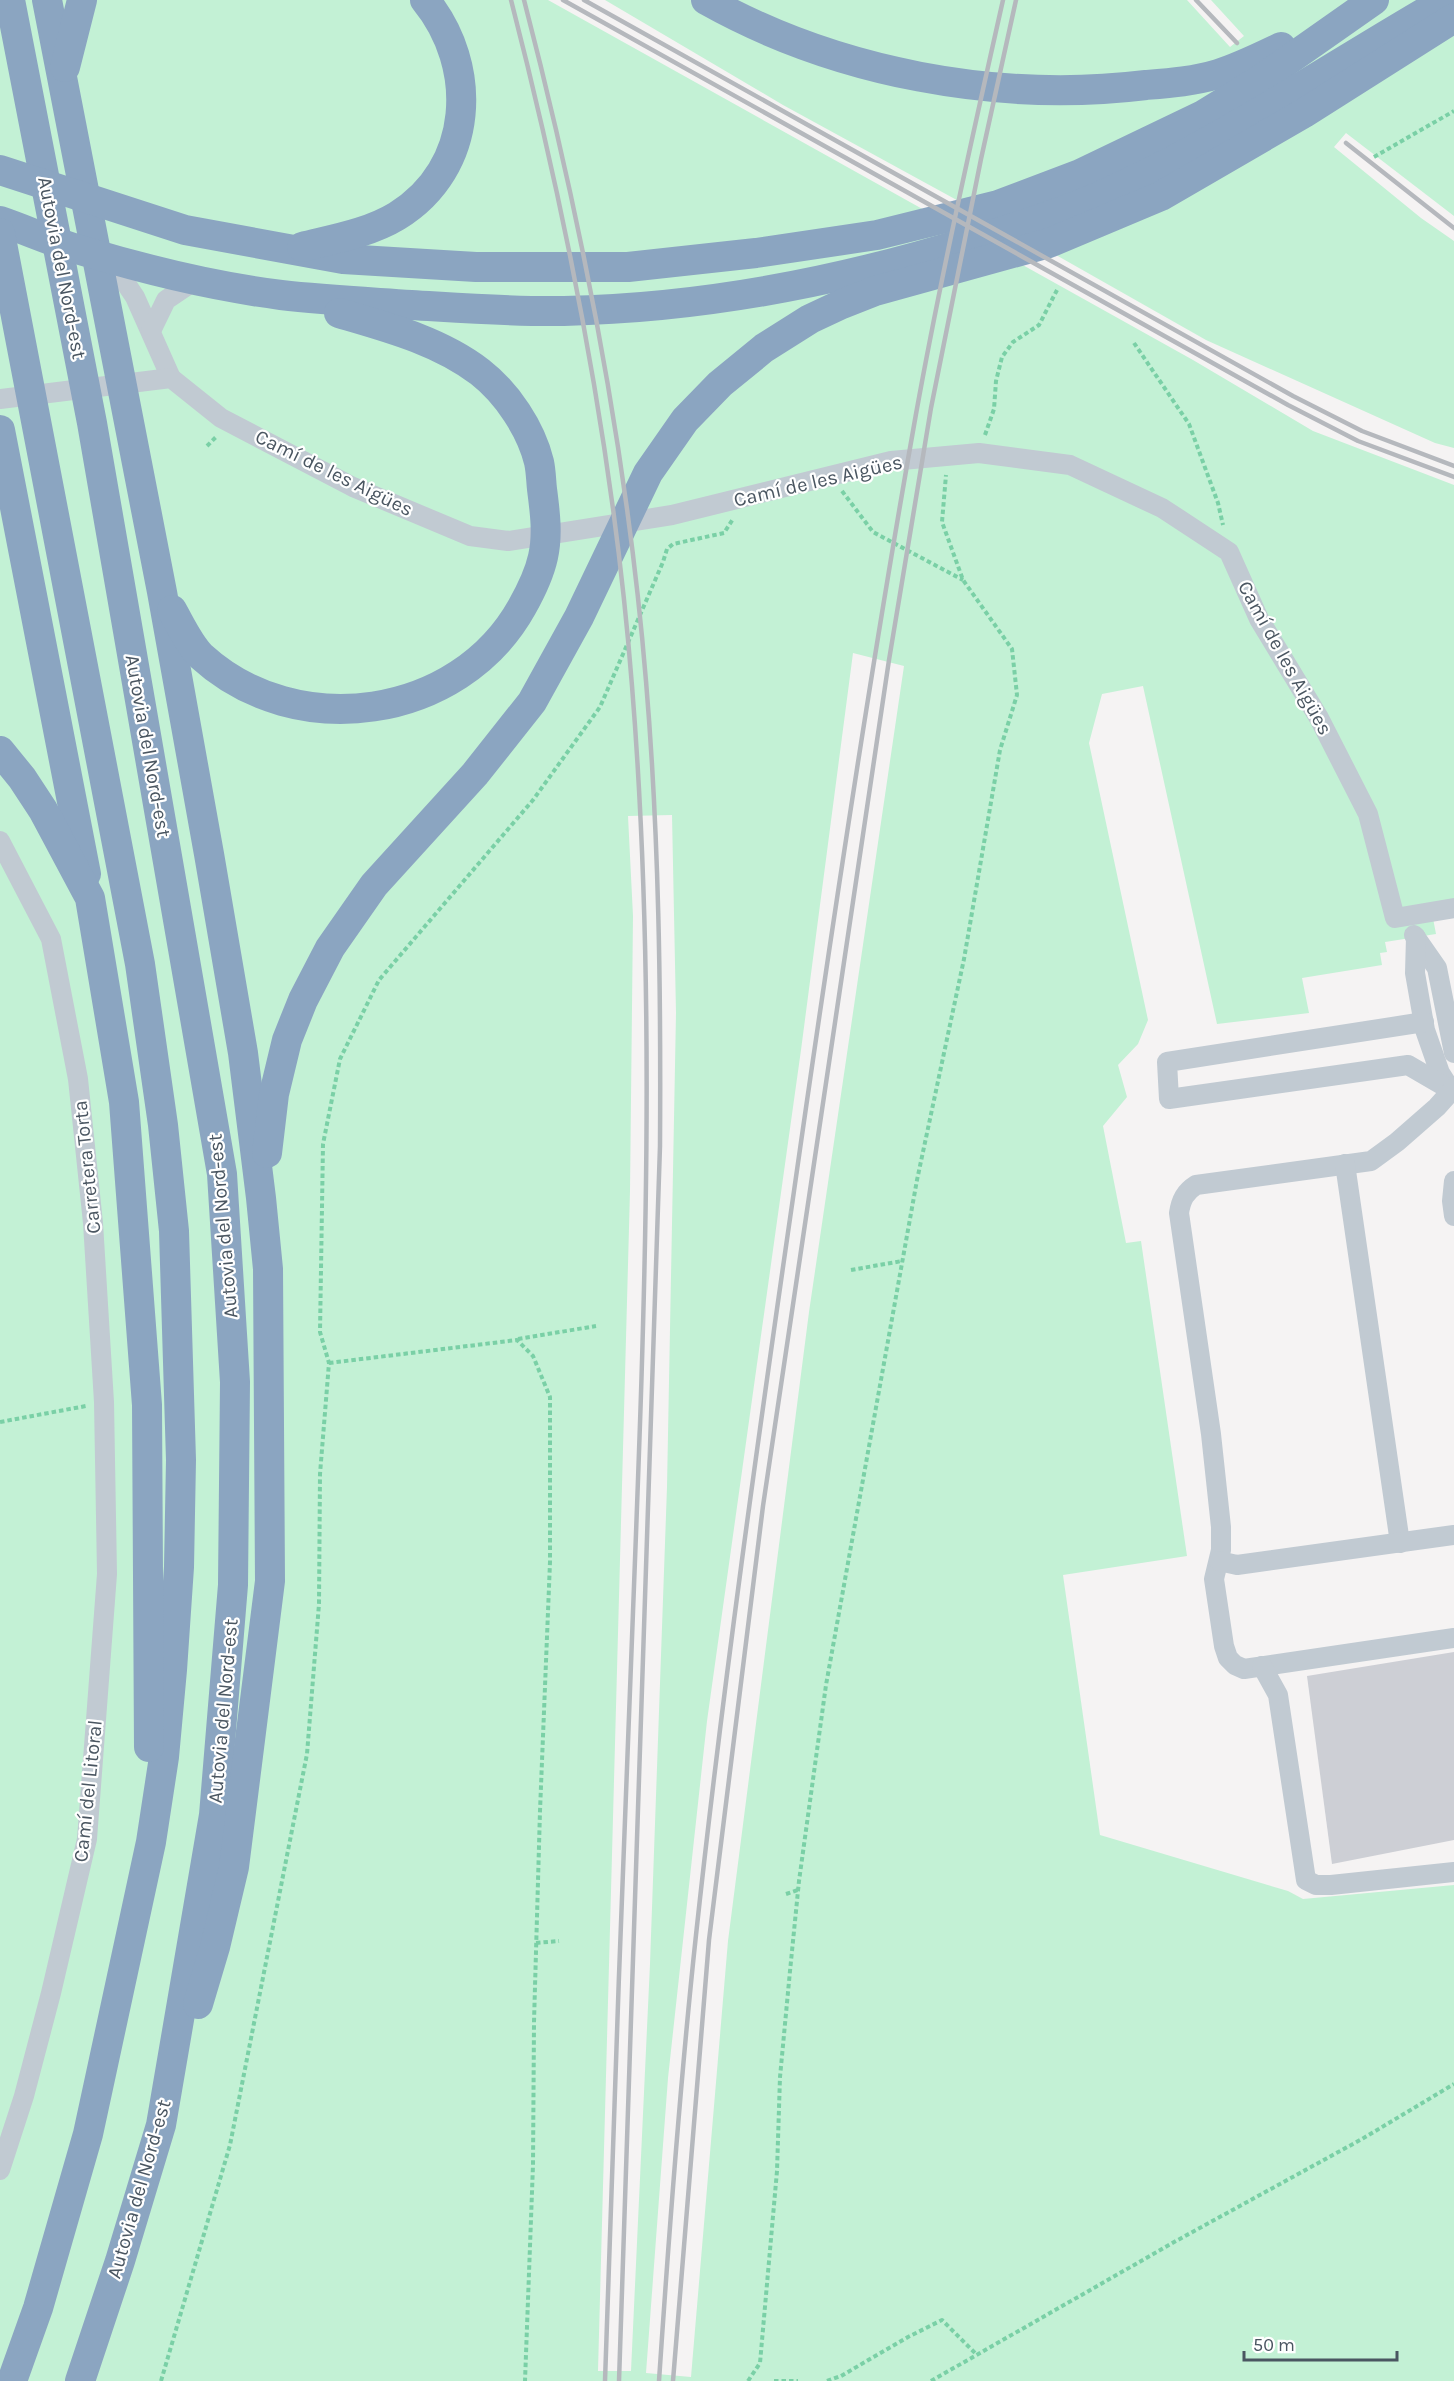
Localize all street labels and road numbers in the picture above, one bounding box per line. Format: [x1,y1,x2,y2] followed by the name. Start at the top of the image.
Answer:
[33,175,91,362] street label: Autovia del Nord-est
[252,425,416,521] street label: Camí de les Aigües
[731,450,905,512] street label: Camí de les Aigües
[1233,577,1337,739] street label: Camí de les Aigües
[121,653,175,840] street label: Autovia del Nord-est
[69,1099,105,1235] street label: Carretera Torta
[203,1132,243,1319] street label: Autovia del Nord-est
[203,1617,243,1804] street label: Autovia del Nord-est
[69,1719,107,1863] street label: Camí del Litoral
[102,2096,176,2281] street label: Autovia del Nord-est

